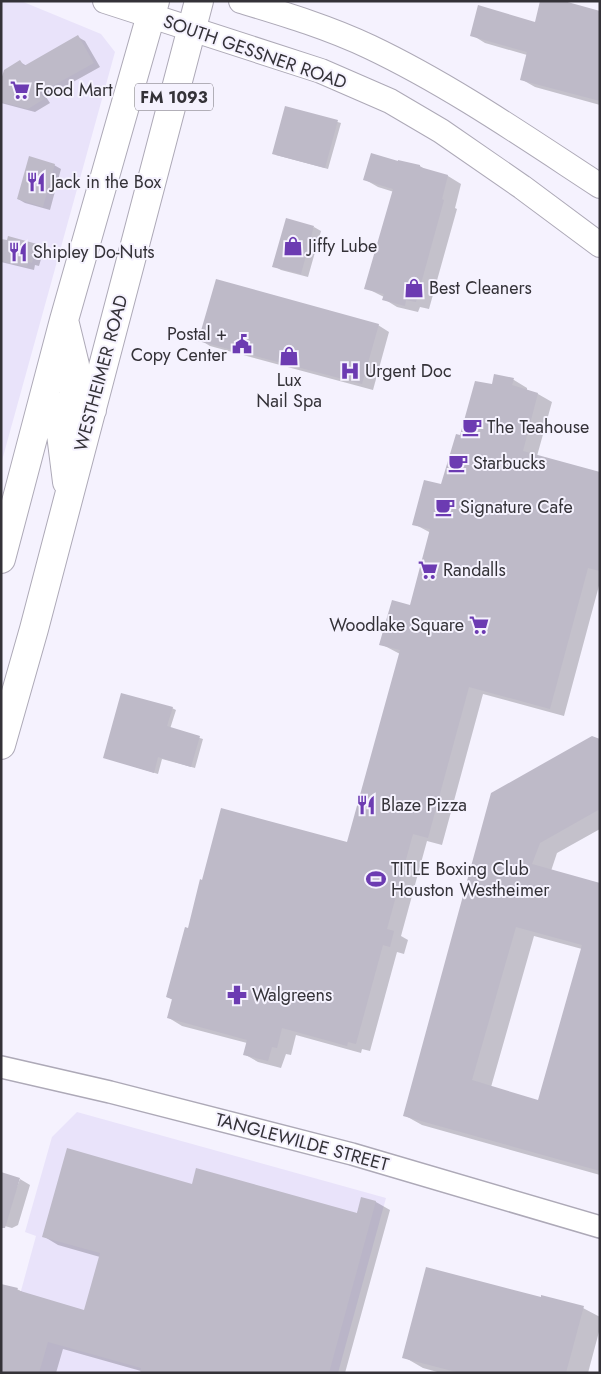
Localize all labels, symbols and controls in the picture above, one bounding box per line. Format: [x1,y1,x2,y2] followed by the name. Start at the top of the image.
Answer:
[160,8,350,96] street label: SOUTH GESSNER ROAD
[35,77,113,103] place label: Food Mart
[9,79,31,101] supermarket icon: Food Mart
[135,84,213,110] road number: FM 1093
[49,169,161,195] place label: Jack in the Box
[25,171,47,193] restaurant icon: Jack in the Box
[306,233,377,259] place label: Jiffy Lube
[282,235,304,257] shop icon: Jiffy Lube
[33,239,155,265] place label: Shipley Do-Nuts
[7,241,29,263] restaurant icon: Shipley Do-Nuts
[429,275,532,301] place label: Best Cleaners
[403,277,425,299] shop icon: Best Cleaners
[68,292,134,454] street label: WESTHEIMER ROAD
[131,321,228,368] place label: Postal + Copy Center
[231,333,253,355] public building icon: Postal + Copy Center
[278,345,300,367] shop icon: Lux Nail Spa
[365,358,452,384] place label: Urgent Doc
[339,360,361,382] hospital icon: Urgent Doc
[256,367,322,414] place label: Lux Nail Spa
[487,414,589,440] place label: The Teahouse
[461,416,483,438] cafe icon: The Teahouse
[473,450,546,476] place label: Starbucks
[447,452,469,474] cafe icon: Starbucks
[460,494,573,520] place label: Signature Cafe
[434,496,456,518] cafe icon: Signature Cafe
[443,557,506,583] place label: Randalls
[417,559,439,581] supermarket icon: Randalls
[329,612,464,638] place label: Woodlake Square
[468,614,490,636] supermarket icon: Woodlake Square
[381,792,467,818] place label: Blaze Pizza
[355,794,377,816] restaurant icon: Blaze Pizza
[391,856,550,903] place label: TITLE Boxing Club Houston Westheimer
[365,868,387,890] sports icon: TITLE Boxing Club Houston Westheimer
[252,982,332,1008] place label: Walgreens
[226,984,248,1006] pharmacy icon: Walgreens
[212,1106,392,1178] street label: TANGLEWILDE STREET

